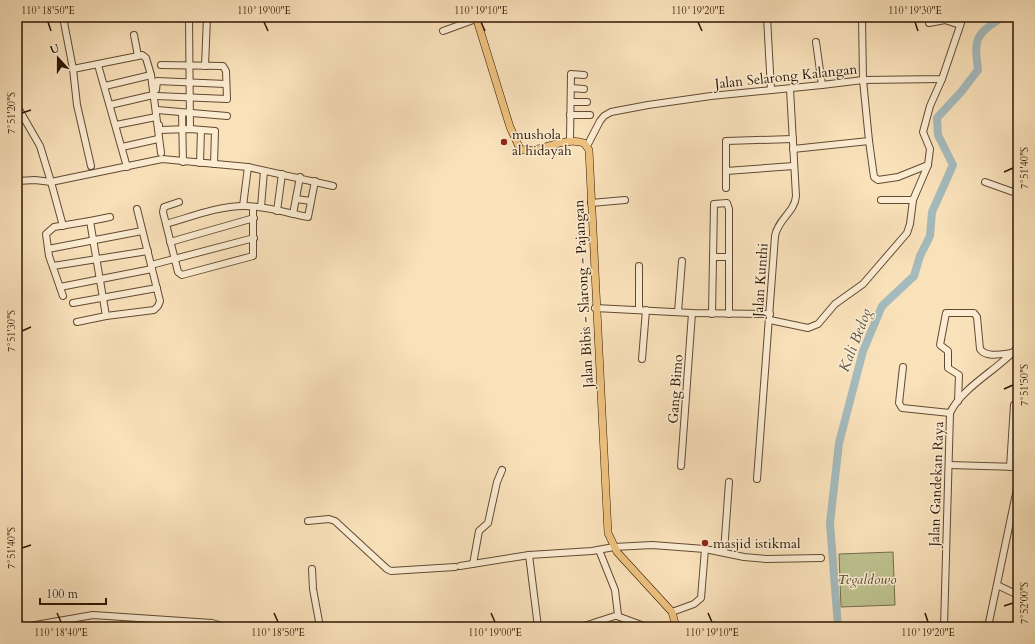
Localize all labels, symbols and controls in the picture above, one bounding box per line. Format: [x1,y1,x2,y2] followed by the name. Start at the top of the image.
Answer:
[21,4,75,18] text: 110°18'50"E
[237,4,291,18] text: 110°19'00"E
[454,4,508,18] text: 110°19'10"E
[671,4,725,18] text: 110°19'20"E
[888,4,942,18] text: 110°19'30"E
[38,38,78,78] north arrow
[48,41,61,58] text: U
[712,60,858,94] street label: Jalan Selarong Kalangan
[5,92,19,134] text: 7°51'20"S
[512,125,572,160] place label: mushola al hidayah
[499,137,509,147] marker: mushola al hidayah
[1018,147,1032,189] text: 7°51'40"S
[569,199,598,391] street label: Jalan Bibis - Slarong - Pajangan
[748,242,773,320] street label: Jalan Kunthi
[834,305,876,375] water label: Kali Bedog
[5,310,19,352] text: 7°51'30"S
[664,353,687,424] street label: Gang Bimo
[1018,364,1032,406] text: 7°51'50"S
[925,421,948,549] street label: Jalan Gandekan Raya
[5,527,19,569] text: 7°51'40"S
[713,534,801,553] place label: masjid istikmal
[700,538,710,548] marker: masjid istikmal
[838,570,897,589] park label: Tegaldowo
[40,580,106,606] scale bar
[1018,582,1032,624] text: 7°52'00"S
[46,586,79,602] text: 100 m
[34,626,88,640] text: 110°18'40"E
[251,626,305,640] text: 110°18'50"E
[468,626,522,640] text: 110°19'00"E
[685,626,739,640] text: 110°19'10"E
[901,626,955,640] text: 110°19'20"E

